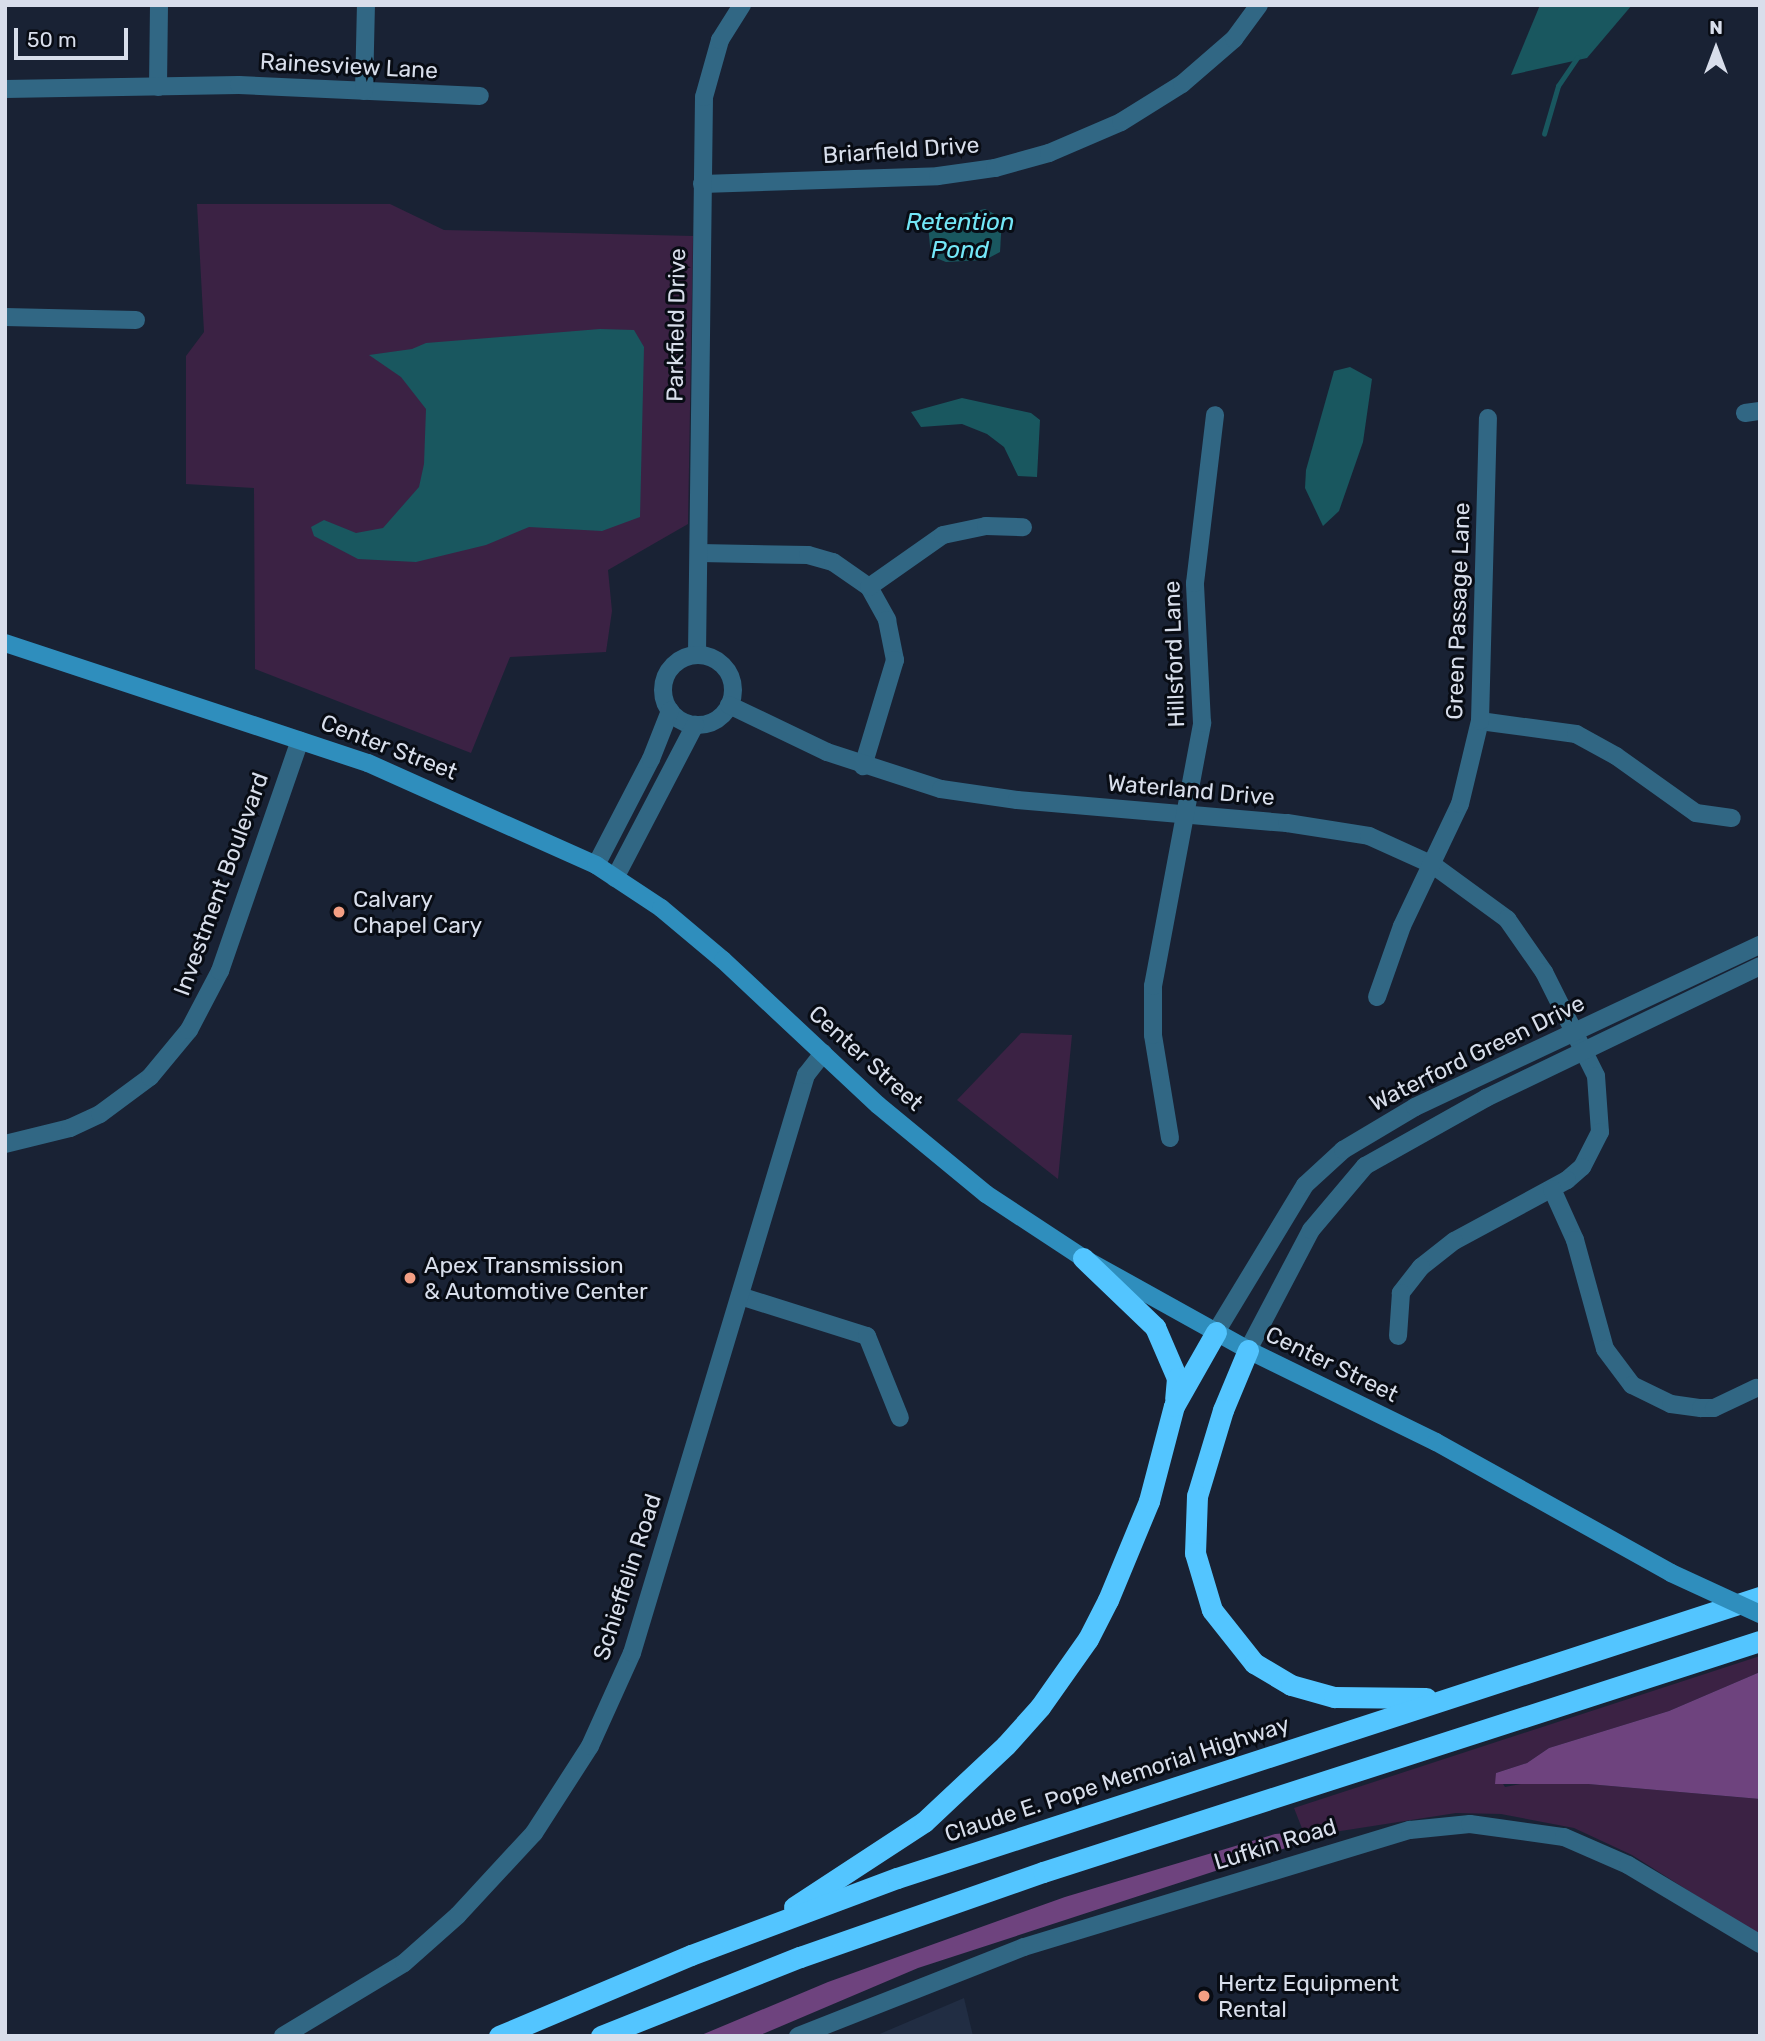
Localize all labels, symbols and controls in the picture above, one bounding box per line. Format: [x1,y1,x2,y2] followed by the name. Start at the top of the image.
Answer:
[18,14,131,58] scale bar
[1681,14,1751,84] north arrow
[1709,16,1723,39] text: N
[27,27,77,52] text: 50 m
[259,48,439,84] street label: Rainesview Lane
[822,131,980,169] street label: Briarfield Drive
[905,209,1015,265] water label: Retention Pond
[661,248,691,402] street label: Parkfield Drive
[1440,502,1476,720] street label: Green Passage Lane
[1158,580,1190,728] street label: Hillsford Lane
[317,708,461,786] street label: Center Street
[168,769,274,999] street label: Investment Boulevard
[1106,769,1276,811] street label: Waterland Drive
[353,885,482,939] place label: Calvary Chapel Cary
[331,904,347,920] marker: Calvary Chapel Cary
[1365,989,1589,1117] street label: Waterford Green Drive
[803,999,929,1117] street label: Center Street
[424,1251,648,1305] place label: Apex Transmission & Automotive Center
[402,1270,418,1286] marker: Apex Transmission & Automotive Center
[1261,1320,1403,1408] street label: Center Street
[587,1490,667,1664] street label: Schieffelin Road
[941,1710,1293,1848] street label: Claude E. Pope Memorial Highway
[1210,1812,1340,1876] street label: Lufkin Road
[1218,1969,1399,2023] place label: Hertz Equipment Rental
[1196,1988,1212,2004] marker: Hertz Equipment Rental

